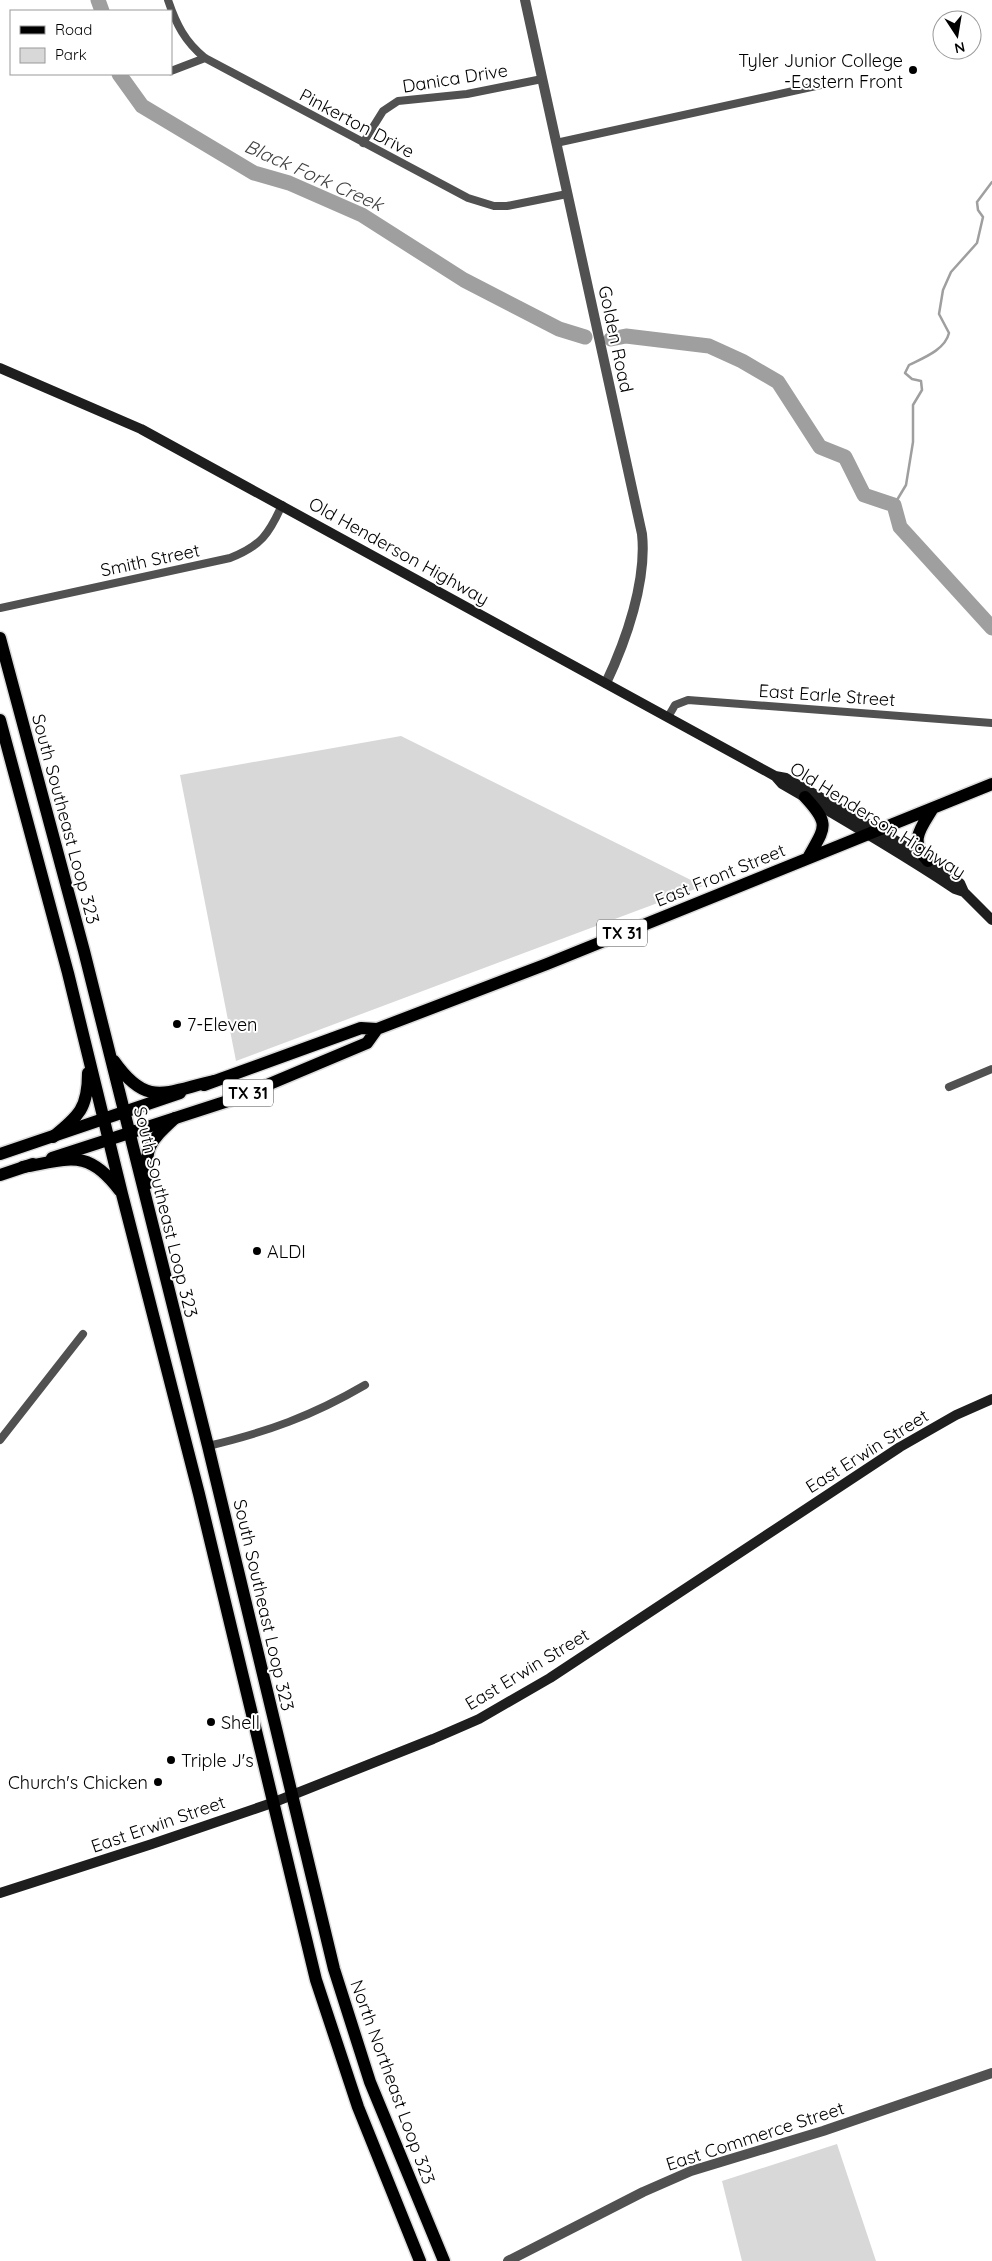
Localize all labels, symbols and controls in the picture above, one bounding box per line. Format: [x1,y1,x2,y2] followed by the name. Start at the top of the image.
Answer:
[10,10,172,75] legend
[932,10,982,60] north arrow
[55,20,92,39] text: Road
[953,38,967,58] text: N
[55,45,87,64] text: Park
[738,49,903,93] place label: Tyler Junior College -Eastern Front
[401,58,509,98] street label: Danica Drive
[907,64,919,76] marker: Tyler Junior College -Eastern Front
[296,83,418,163] street label: Pinkerton Drive
[241,134,389,217] water label: Black Fork Creek
[593,284,639,394] street label: Golden Road
[305,492,493,610] street label: Old Henderson Highway
[98,538,202,582] street label: Smith Street
[758,679,896,711] street label: East Earle Street
[27,711,105,927] street label: South Southeast Loop 323
[786,757,970,883] street label: Old Henderson Highway
[651,838,789,912] street label: East Front Street
[597,920,647,946] road number: TX 31
[187,1013,258,1036] place label: 7-Eleven
[171,1018,183,1030] marker: 7-Eleven
[223,1080,273,1106] road number: TX 31
[129,1104,203,1320] street label: South Southeast Loop 323
[267,1240,306,1263] place label: ALDI
[251,1245,263,1257] marker: ALDI
[801,1404,933,1498] street label: East Erwin Street
[228,1497,300,1713] street label: South Southeast Loop 323
[461,1623,593,1715] street label: East Erwin Street
[221,1711,260,1734] place label: Shell
[205,1716,217,1728] marker: Shell
[181,1749,254,1772] place label: Triple J's
[165,1754,177,1766] marker: Triple J's
[8,1771,148,1794] place label: Church's Chicken
[152,1776,164,1788] marker: Church's Chicken
[88,1790,228,1858] street label: East Erwin Street
[345,1977,441,2187] street label: North Northeast Loop 323
[663,2096,847,2176] street label: East Commerce Street

